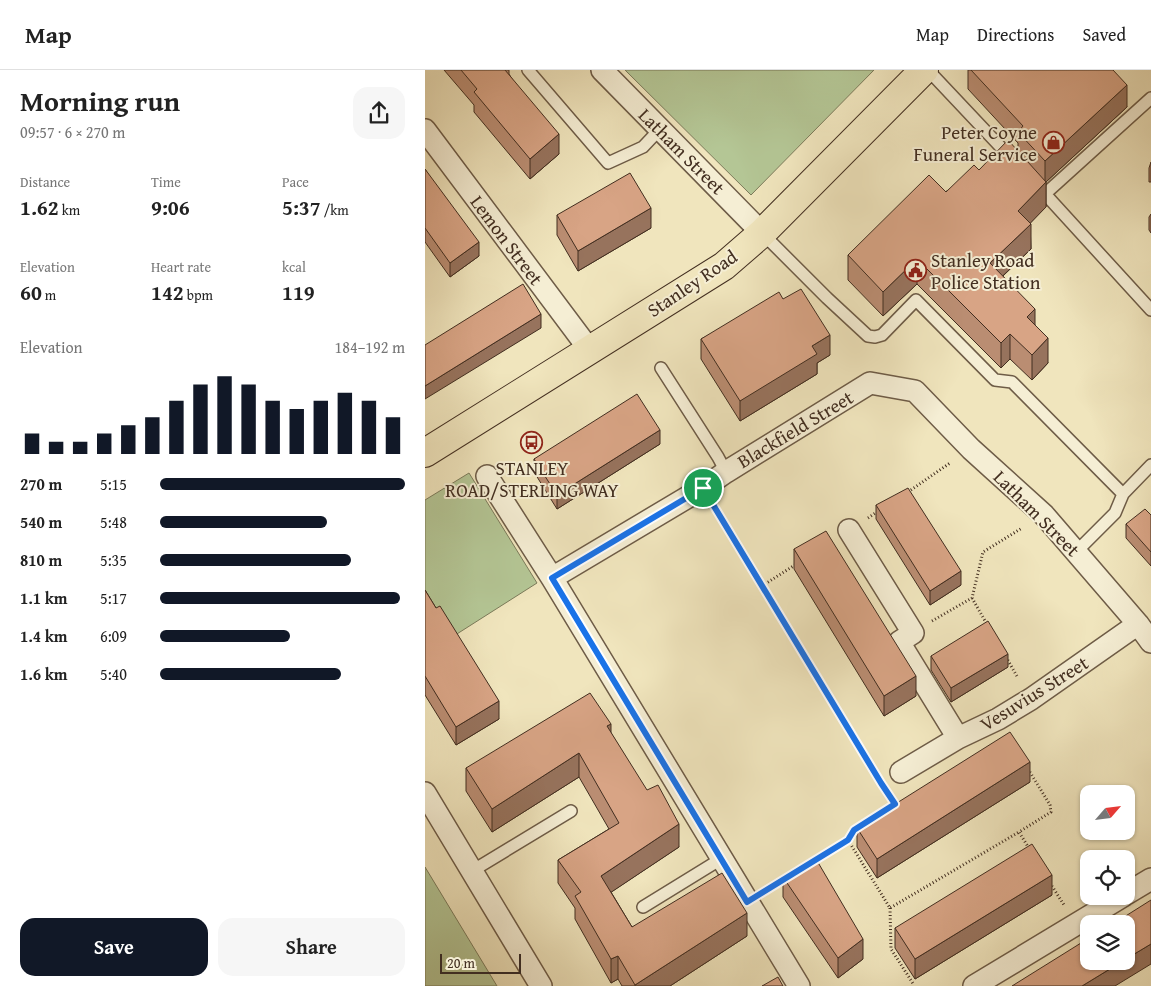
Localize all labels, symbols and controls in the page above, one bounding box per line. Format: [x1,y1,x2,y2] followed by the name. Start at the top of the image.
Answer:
[25,17,72,52] text: Map
[916,21,949,48] text: Map
[977,21,1054,48] text: Directions
[1082,21,1126,48] text: Saved
[20,80,180,121] text: Morning run
[353,87,405,139] button: share
[632,101,732,201] street label: Latham Street
[914,118,1037,168] place label: Peter Coyne Funeral Service
[20,120,125,144] text: 09:57 · 6 × 270 m
[1041,131,1065,155] shop icon: Peter Coyne Funeral Service
[20,172,70,192] text: Distance
[151,172,181,192] text: Time
[282,172,309,192] text: Pace
[464,189,550,291] street label: Lemon Street
[20,192,59,223] text: 1.62
[151,192,190,223] text: 9:06
[282,192,321,223] text: 5:37
[59,200,80,220] text: km
[321,200,349,220] text: /km
[641,242,743,323] street label: Stanley Road
[931,246,1041,296] place label: Stanley Road Police Station
[20,257,75,277] text: Elevation
[151,257,211,277] text: Heart rate
[282,257,306,277] text: kcal
[903,259,927,283] public building icon: Stanley Road Police Station
[20,277,42,308] text: 60
[151,277,184,308] text: 142
[282,277,315,308] text: 119
[42,285,56,305] text: m
[184,285,213,305] text: bpm
[20,335,83,359] text: Elevation
[335,335,405,359] text: 184–192 m
[732,383,859,475] street label: Blackfield Street
[520,430,544,454] bus stop icon: STANLEY ROAD/STERLING WAY
[445,454,619,504] place label: STANLEY ROAD/STERLING WAY
[987,463,1087,563] street label: Latham Street
[682,467,724,509] pin
[20,472,62,496] text: 270 m
[100,472,127,496] text: 5:15
[689,474,717,502] icon: arrive
[20,510,62,534] text: 540 m
[100,510,127,534] text: 5:48
[20,548,62,572] text: 810 m
[100,548,127,572] text: 5:35
[20,586,67,610] text: 1.1 km
[100,586,127,610] text: 5:17
[20,624,67,648] text: 1.4 km
[100,624,127,648] text: 6:09
[974,648,1094,737] street label: Vesuvius Street
[20,662,67,686] text: 1.6 km
[100,662,127,686] text: 5:40
[1080,785,1135,840] north arrow
[1080,785,1135,970] map controls
[1080,850,1135,905] button: locate
[1080,915,1135,970] button: layers
[20,918,208,976] button: Save
[218,918,405,976] button: Share
[440,951,521,974] scale bar
[447,953,475,973] text: 20 m

